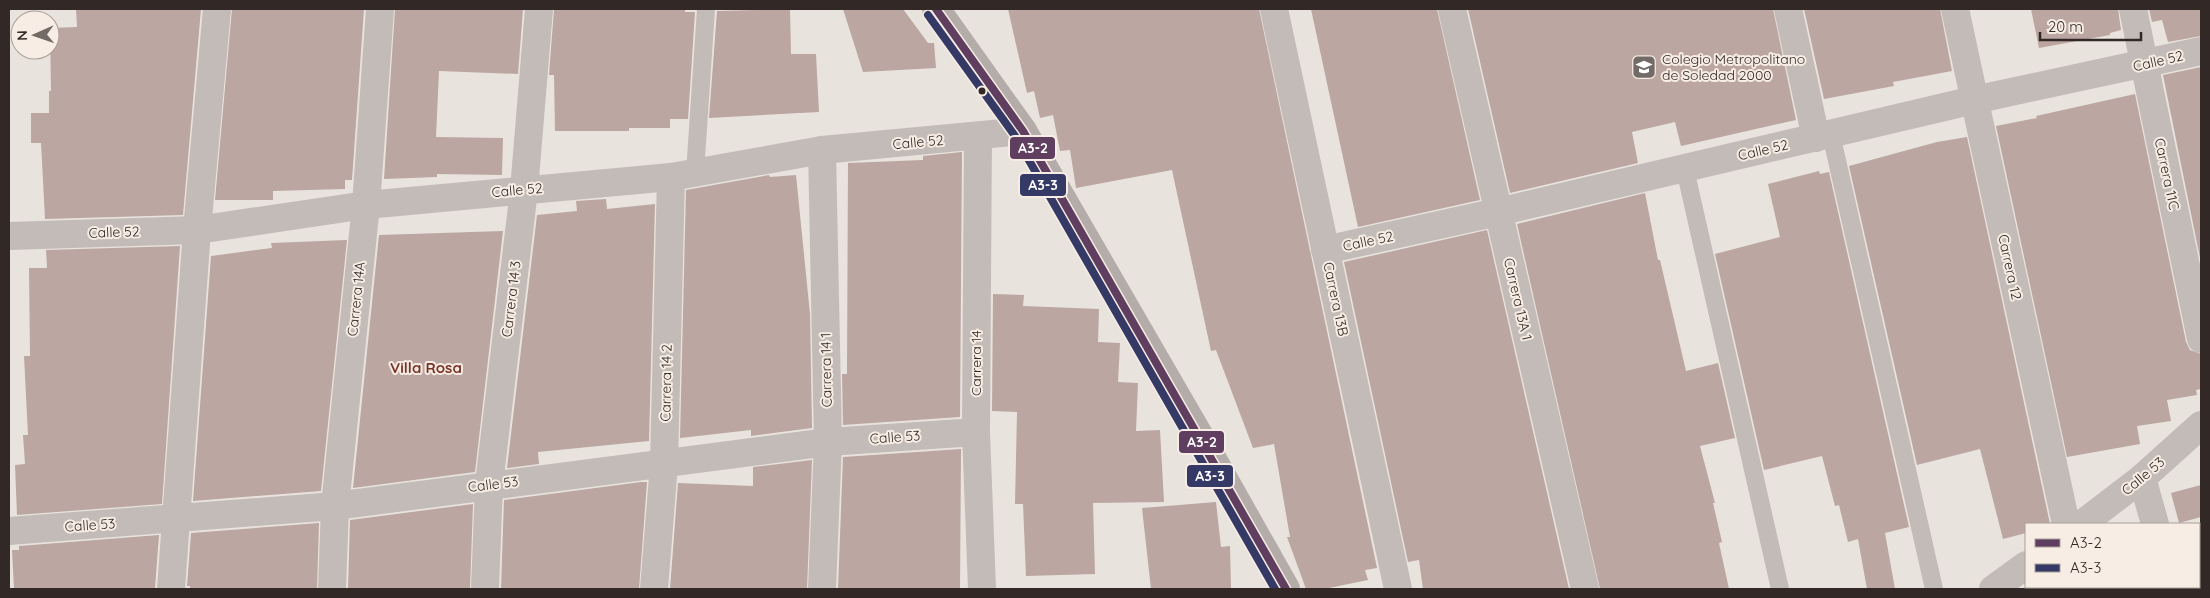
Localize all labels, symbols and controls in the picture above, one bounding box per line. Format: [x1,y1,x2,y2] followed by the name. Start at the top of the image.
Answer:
[10,10,60,60] north arrow
[2040,10,2141,42] scale bar
[2048,17,2083,36] text: 20 m
[13,30,31,41] text: N
[2131,46,2185,76] street label: Calle 52
[1662,50,1805,84] place label: Colegio Metropolitano de Soledad 2000
[1631,54,1657,80] school or university icon: Colegio Metropolitano de Soledad 2000
[977,86,987,96] unlabelled marker
[892,131,944,153] street label: Calle 52
[1736,135,1790,165] street label: Calle 52
[1009,136,1056,160] line badge: A3-2
[2151,136,2183,212] street label: Carrera 11C
[1018,139,1048,157] text: A3-2
[1019,173,1067,197] line badge: A3-3
[1028,176,1058,194] text: A3-3
[491,179,543,201] street label: Calle 52
[88,222,140,242] street label: Calle 52
[1341,227,1395,255] street label: Calle 52
[1994,233,2026,302] street label: Carrera 12
[1500,256,1536,342] street label: Carrera 13A 1
[497,260,525,338] street label: Carrera 14 3
[1319,260,1353,338] street label: Carrera 13B
[343,261,369,337] street label: Carrera 14A
[967,330,985,396] street label: Carrera 14
[816,332,836,408] street label: Carrera 14 1
[656,344,676,422] street label: Carrera 14 2
[390,358,462,377] district label: Villa Rosa
[869,426,921,448] street label: Calle 53
[1178,430,1225,454] line badge: A3-2
[1187,433,1217,451] text: A3-2
[2118,453,2168,499] street label: Calle 53
[1186,464,1234,488] line badge: A3-3
[1195,467,1225,485] text: A3-3
[467,472,519,496] street label: Calle 53
[64,514,116,536] street label: Calle 53
[2025,523,2200,588] legend
[2070,533,2102,552] text: A3-2
[2070,558,2101,577] text: A3-3

